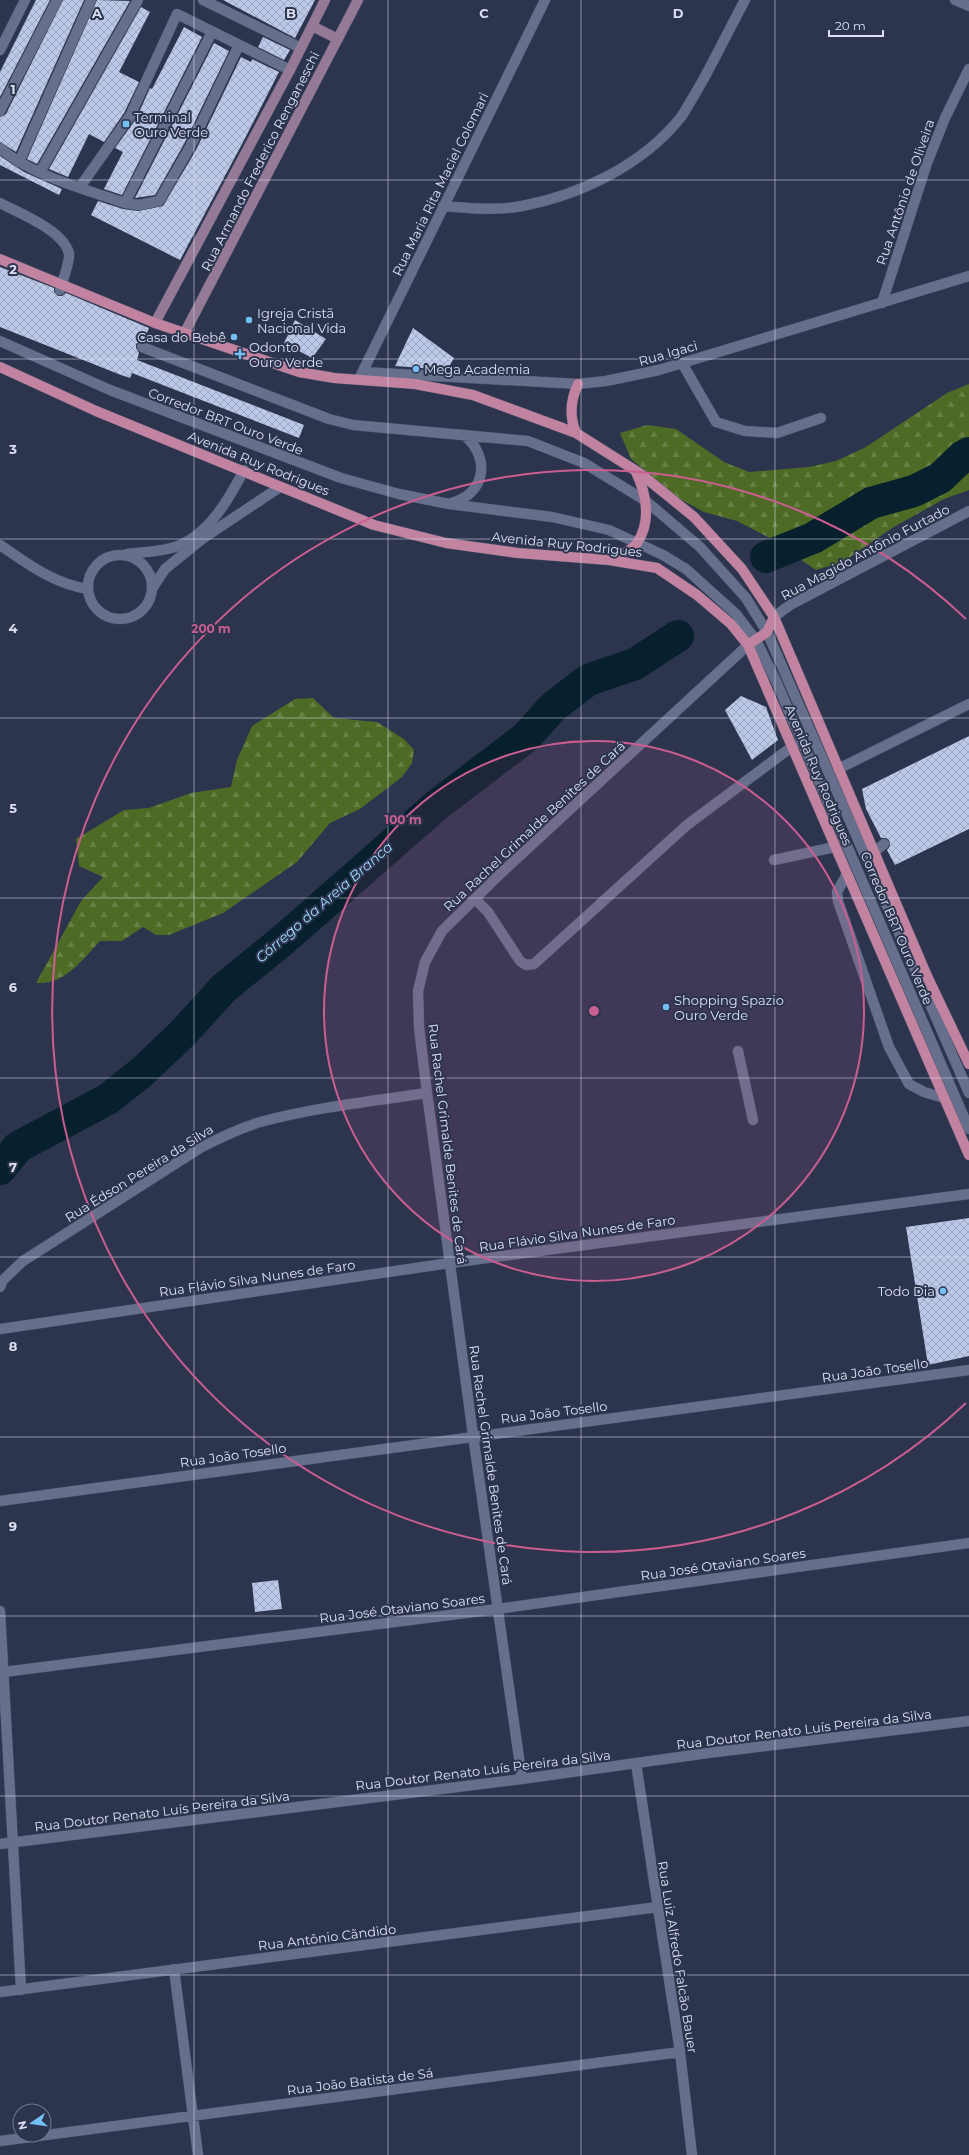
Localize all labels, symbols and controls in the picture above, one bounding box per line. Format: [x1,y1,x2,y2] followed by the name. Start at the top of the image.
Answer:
[91,5,103,21] text: A
[286,5,296,21] text: B
[479,5,489,21] text: C
[673,5,684,21] text: D
[829,12,883,38] scale bar
[835,18,866,33] text: 20 m
[197,48,323,274] street label: Rua Armando Frederico Renganeschi
[10,81,16,97] text: 1
[388,90,492,278] street label: Rua Maria Rita Maciel Colomari
[134,109,208,140] place label: Terminal Ouro Verde
[873,117,937,267] street label: Rua Antônio de Oliveira
[121,119,131,129] marker: Terminal Ouro Verde
[9,261,17,277] text: 2
[257,305,346,336] place label: Igreja Cristã Nacional Vida
[244,315,254,325] marker: Igreja Cristã Nacional Vida
[137,329,226,345] place label: Casa do Bebê
[229,332,239,342] marker: Casa do Bebê
[637,337,699,369] street label: Rua Igaci
[249,339,323,370] place label: Odonto Ouro Verde
[234,348,246,360] marker: Odonto Ouro Verde
[424,361,530,377] place label: Mega Academia
[411,364,421,374] marker: Mega Academia
[146,384,306,458] street label: Corredor BRT Ouro Verde
[186,427,332,499] street label: Avenida Ruy Rodrigues
[8,441,17,457] text: 3
[778,501,952,603] street label: Rua Magido Antônio Furtado
[491,528,643,560] street label: Avenida Ruy Rodrigues
[9,620,18,636] text: 4
[191,621,231,636] text: 200 m
[782,702,856,848] street label: Avenida Ruy Rodrigues
[440,738,628,914] street label: Rua Rachel Grimalde Benites de Cará
[9,800,17,816] text: 5
[385,812,421,827] text: 100 m
[252,838,396,966] water label: Córrego da Areia Branca
[857,849,937,1007] street label: Corredor BRT Ouro Verde
[9,979,18,995] text: 6
[674,992,784,1023] place label: Shopping Spazio Ouro Verde
[661,1002,671,1012] marker: Shopping Spazio Ouro Verde
[587,1004,601,1018] centre of rings
[425,1023,471,1265] street label: Rua Rachel Grimalde Benites de Cará
[62,1121,216,1225] street label: Rua Édson Pereira da Silva
[9,1159,17,1175] text: 7
[478,1211,676,1255] street label: Rua Flávio Silva Nunes de Faro
[158,1256,356,1300] street label: Rua Flávio Silva Nunes de Faro
[878,1283,935,1299] place label: Todo Dia
[938,1286,948,1296] marker: Todo Dia
[9,1338,18,1354] text: 8
[466,1344,516,1586] street label: Rua Rachel Grimalde Benites de Cará
[821,1355,929,1385] street label: Rua João Tosello
[500,1398,608,1426] street label: Rua João Tosello
[179,1440,287,1470] street label: Rua João Tosello
[9,1518,17,1534] text: 9
[639,1544,807,1584] street label: Rua José Otaviano Soares
[318,1590,486,1626] street label: Rua José Otaviano Soares
[675,1705,933,1753] street label: Rua Doutor Renato Luís Pereira da Silva
[354,1746,612,1794] street label: Rua Doutor Renato Luís Pereira da Silva
[33,1787,291,1835] street label: Rua Doutor Renato Luís Pereira da Silva
[655,1860,701,2054] street label: Rua Luiz Alfredo Falcão Bauer
[257,1921,397,1953] street label: Rua Antônio Cãndido
[286,2064,434,2098] street label: Rua João Batista de Sá
[12,2103,52,2143] north arrow
[14,2119,30,2131] text: N

